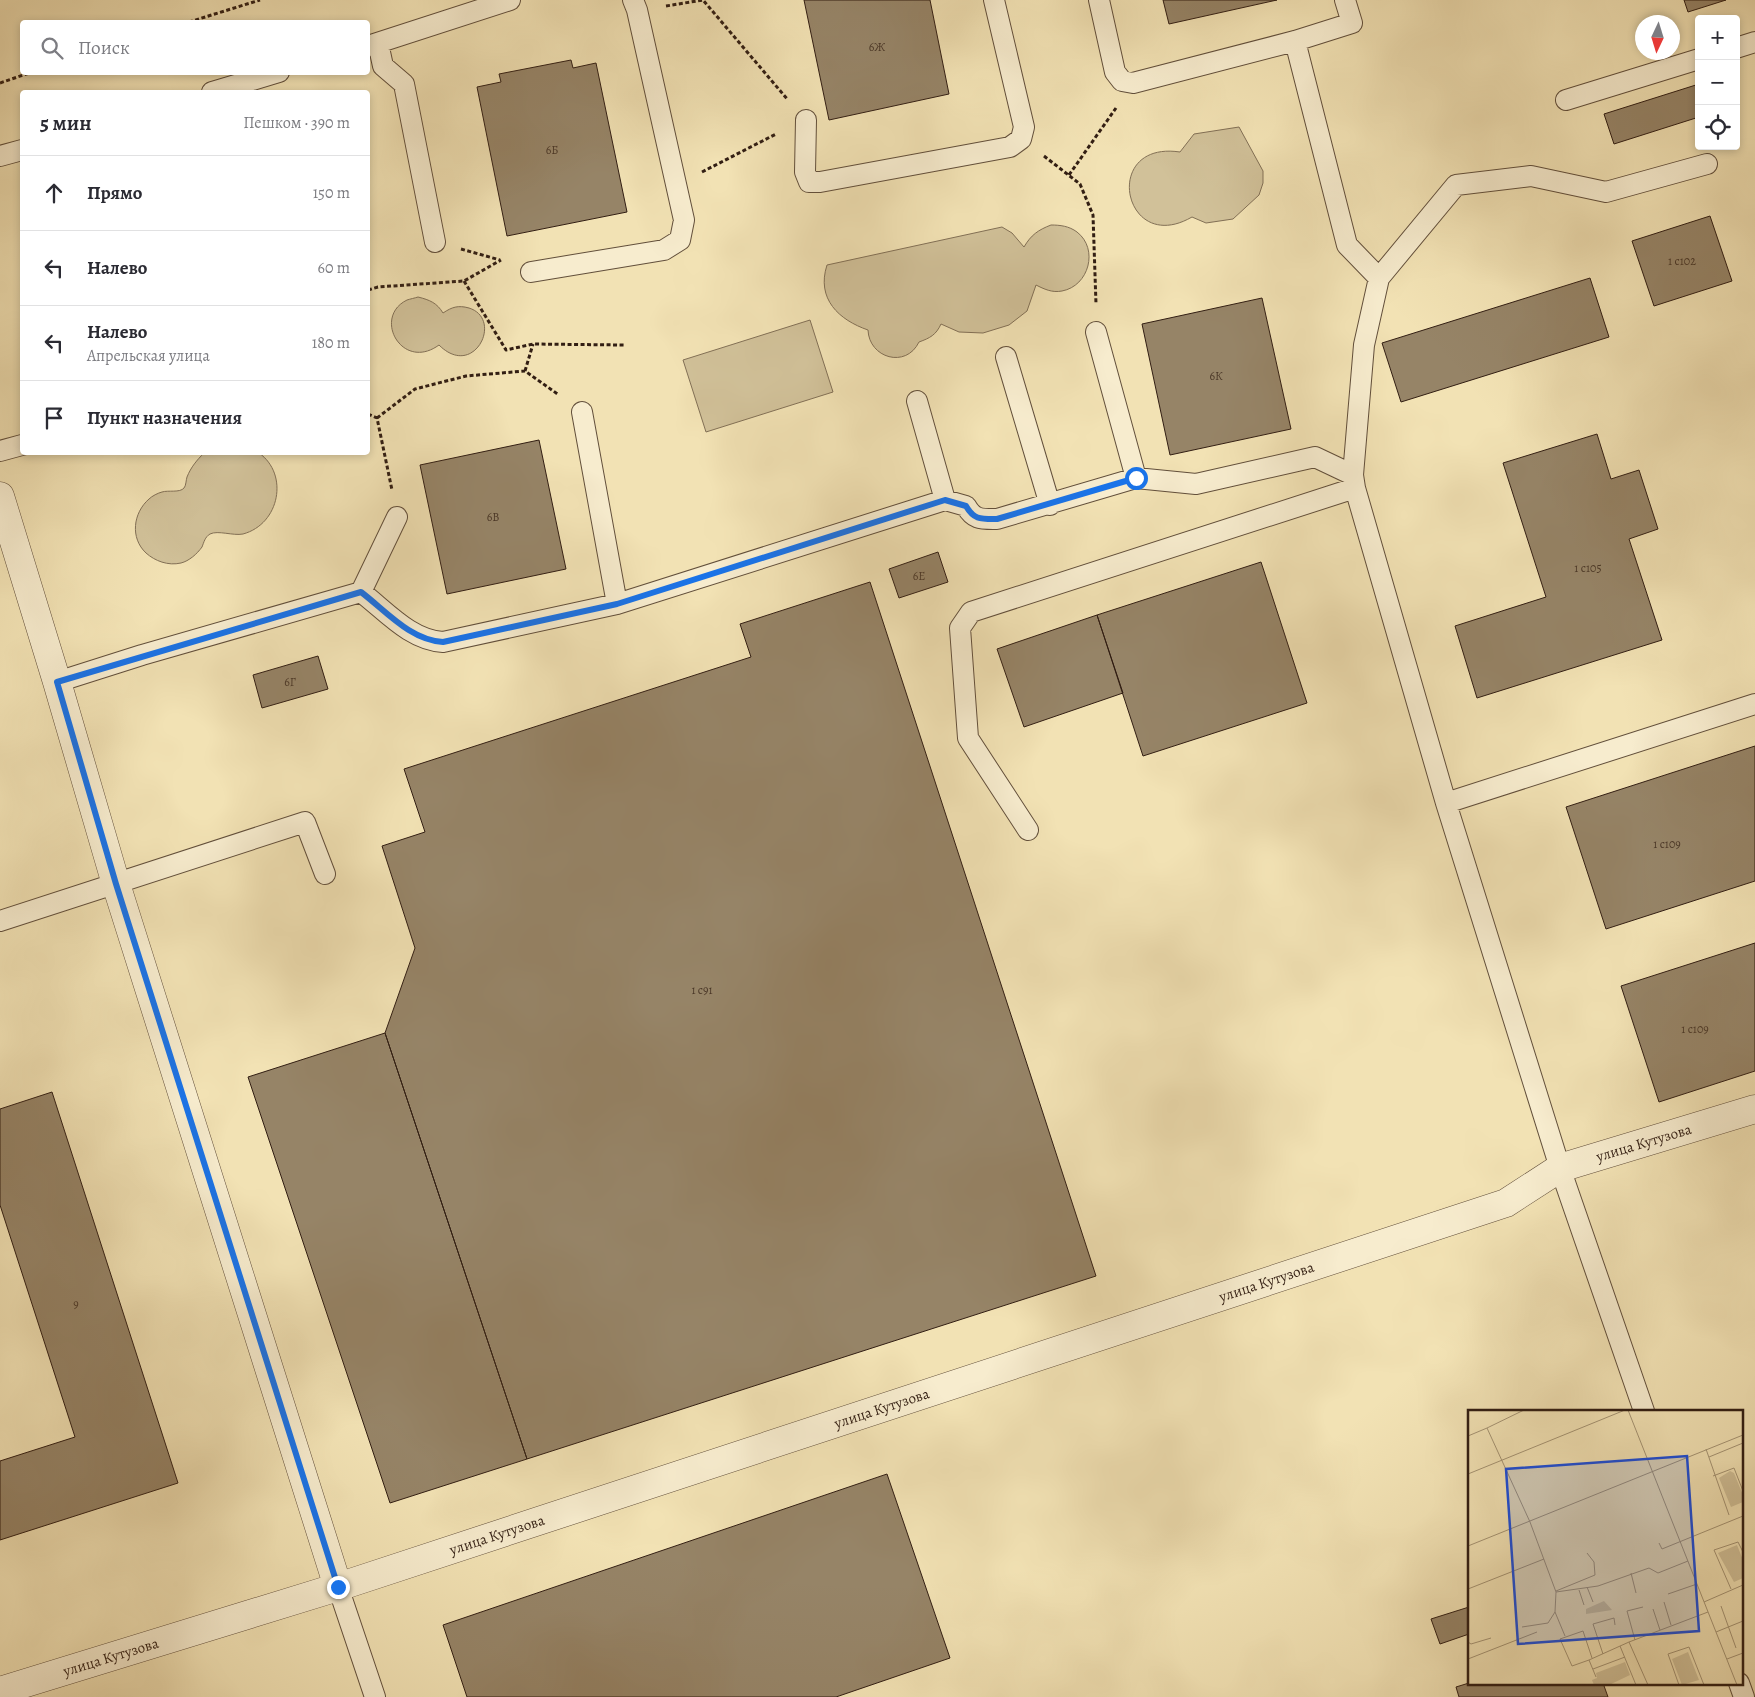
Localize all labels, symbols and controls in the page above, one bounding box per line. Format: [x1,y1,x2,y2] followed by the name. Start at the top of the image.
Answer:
[1635,15,1680,60] north arrow
[1695,15,1740,150] map controls
[1695,15,1740,60] button: +
[20,20,370,75] search box
[38,34,66,62] icon: search
[78,35,130,61] text: Поиск
[869,39,885,55] house number: 6Ж
[1695,60,1740,105] button: −
[1695,105,1740,150] button: locate
[40,109,92,137] text: 5 мин
[243,112,350,134] text: Пешком · 390 m
[546,142,558,158] house number: 6Б
[40,179,68,207] icon: ahead
[87,180,142,206] text: Прямо
[313,182,350,204] text: 150 m
[1668,253,1696,269] house number: 1 с102
[40,254,68,282] icon: left
[87,255,147,281] text: Налево
[318,257,350,279] text: 60 m
[87,319,147,345] text: Налево
[40,329,68,357] icon: left
[312,332,350,354] text: 180 m
[87,345,210,367] text: Апрельская улица
[1209,368,1223,384] house number: 6К
[40,404,68,432] icon: arrive
[87,405,242,431] text: Пункт назначения
[1125,467,1148,490] route start
[487,509,499,525] house number: 6В
[1574,560,1602,576] house number: 1 с105
[913,568,925,584] house number: 6Е
[284,674,296,690] house number: 6Г
[1653,836,1681,852] house number: 1 с109
[691,982,713,998] house number: 1 с91
[1681,1021,1709,1037] house number: 1 с109
[1593,1119,1694,1167] street label: улица Кутузова
[1215,1257,1317,1307] street label: улица Кутузова
[73,1296,79,1312] house number: 9
[831,1383,932,1433] street label: улица Кутузова
[1468,1410,1742,1684] inset map
[446,1510,547,1560] street label: улица Кутузова
[327,1576,350,1599] route end
[60,1633,161,1681] street label: улица Кутузова

